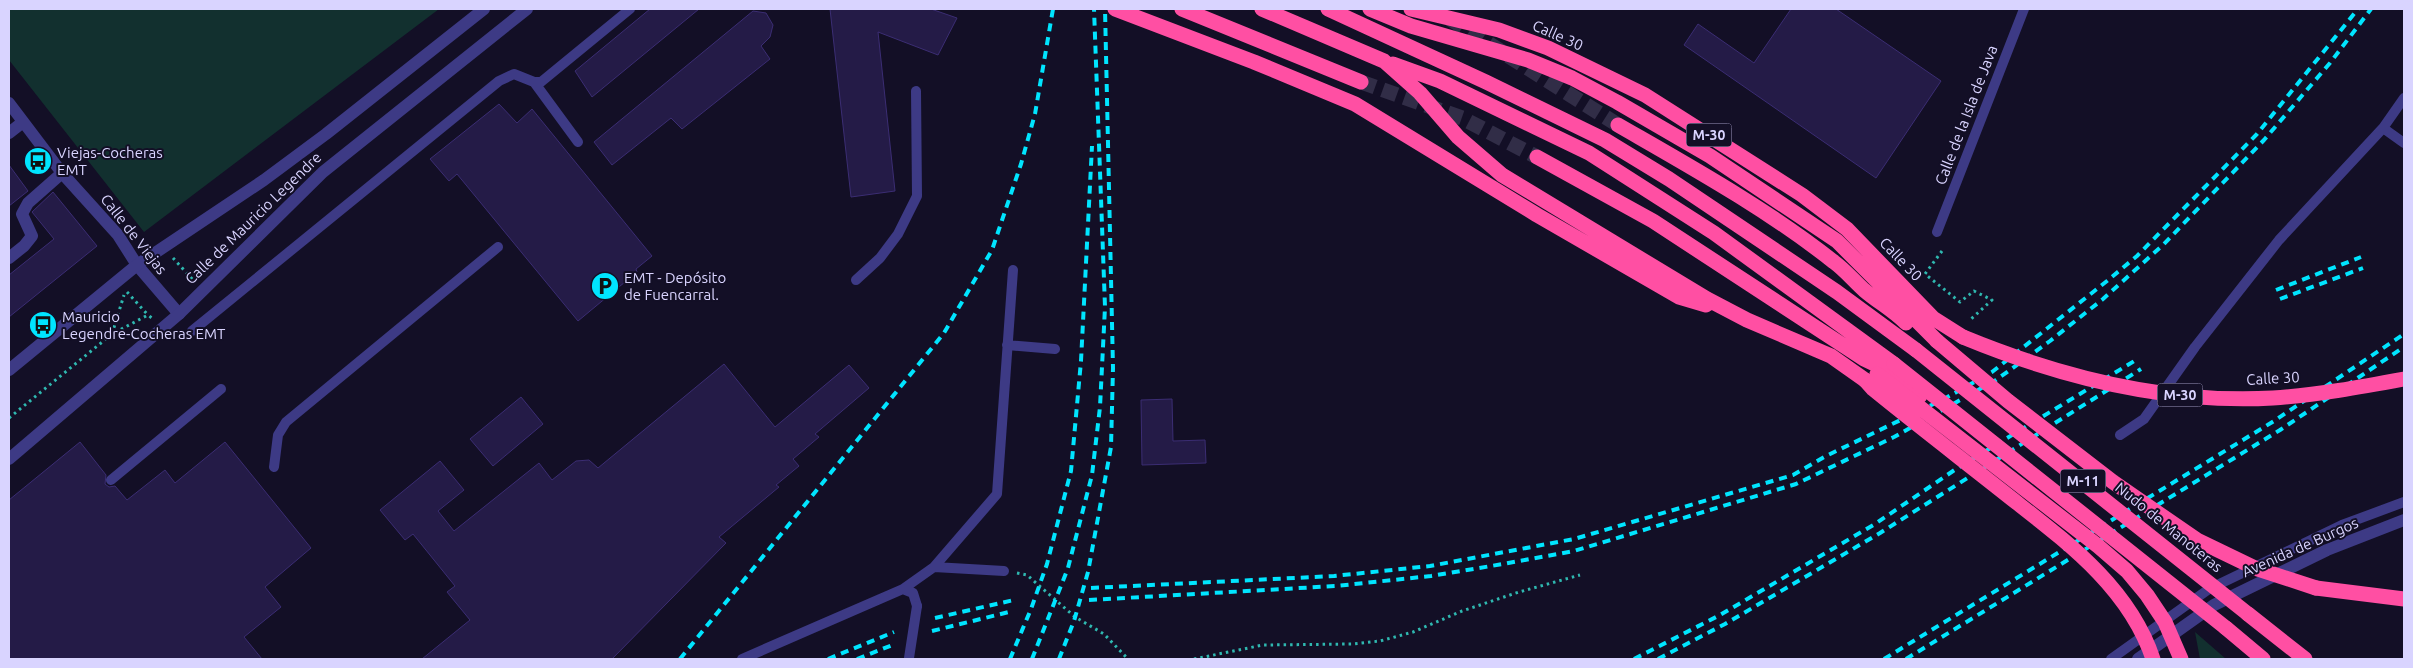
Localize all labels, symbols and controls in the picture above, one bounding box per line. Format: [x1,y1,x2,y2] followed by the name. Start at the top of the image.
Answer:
[1530,16,1586,54] street label: Calle 30
[1932,43,2000,187] street label: Calle de la Isla de Java
[1686,124,1732,146] road number: M-30
[57,144,163,178] place label: Viejas-Cocheras EMT
[23,146,53,176] bus stop icon: Viejas-Cocheras EMT
[181,148,325,288] street label: Calle de Mauricio Legendre
[98,191,170,277] street label: Calle de Viejas
[1876,234,1926,284] street label: Calle 30
[624,269,726,303] place label: EMT - Depósito de Fuencarral.
[590,271,620,301] parking icon: EMT - Depósito de Fuencarral.
[62,308,226,342] place label: Mauricio Legendre-Cocheras EMT
[28,310,58,340] bus stop icon: Mauricio Legendre-Cocheras EMT
[2246,368,2300,388] street label: Calle 30
[2158,384,2202,406] road number: M-30
[2060,470,2106,492] road number: M-11
[2112,479,2226,575] street label: Nudo de Manoteras
[2239,514,2361,580] street label: Avenida de Burgos

